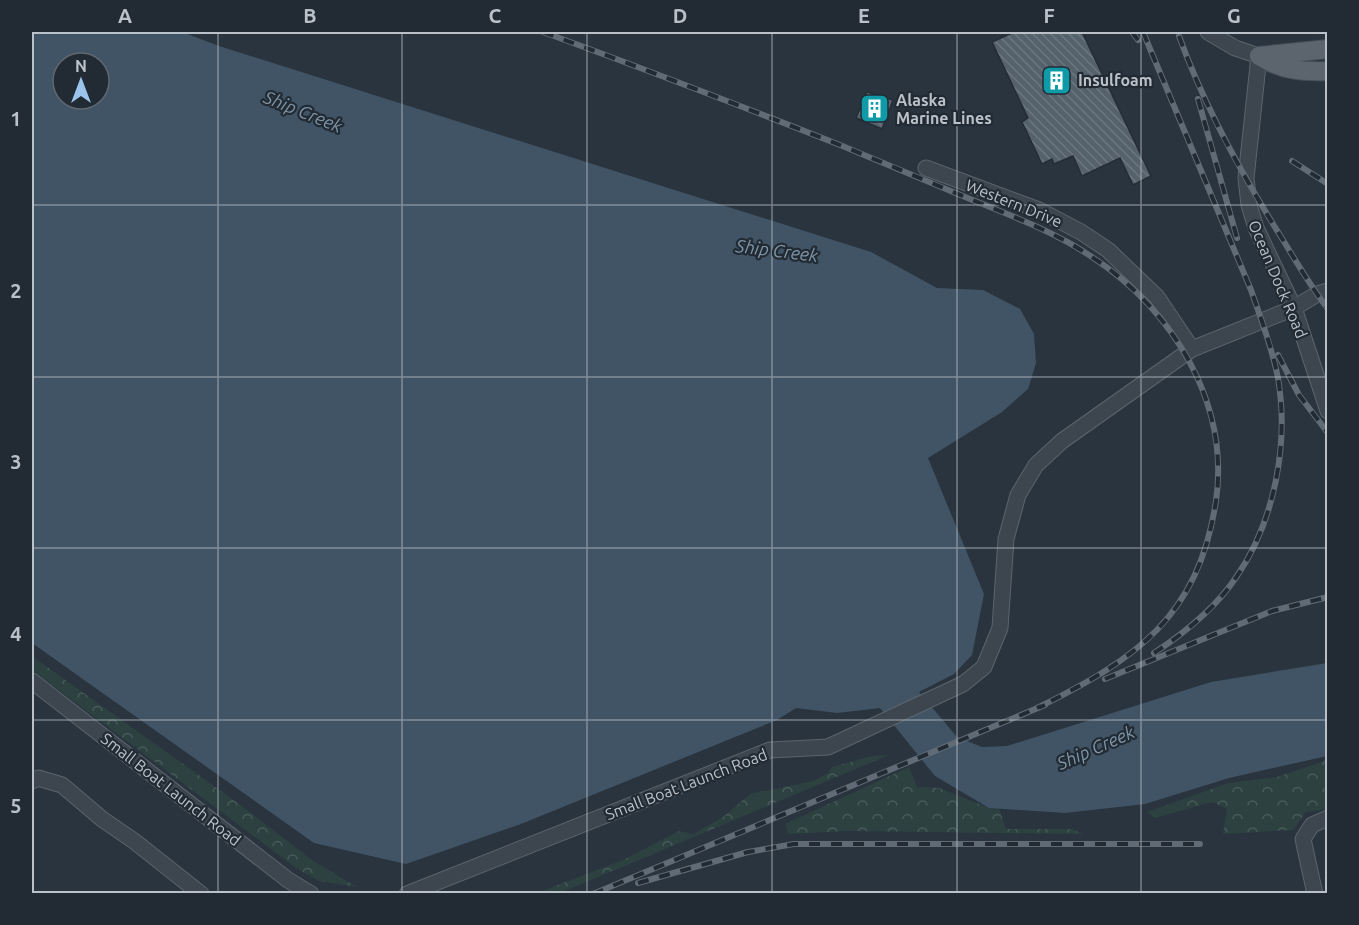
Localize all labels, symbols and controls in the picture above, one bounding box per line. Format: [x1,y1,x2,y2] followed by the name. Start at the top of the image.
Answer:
[118,4,132,27] text: A
[303,4,317,27] text: B
[489,4,502,27] text: C
[673,4,687,27] text: D
[858,4,870,27] text: E
[1043,4,1055,27] text: F
[1227,4,1241,27] text: G
[51,51,111,111] north arrow
[75,57,87,75] text: N
[1041,64,1073,96] building icon: Insulfoam
[1078,71,1153,89] place label: Insulfoam
[260,86,346,136] water label: Ship Creek
[896,91,992,127] place label: Alaska Marine Lines
[859,93,891,125] building icon: Alaska Marine Lines
[10,107,22,130] text: 1
[963,176,1065,230] street label: Western Drive
[1245,217,1311,341] street label: Ocean Dock Road
[734,235,820,265] water label: Ship Creek
[10,279,22,302] text: 2
[10,450,22,473] text: 3
[10,622,22,645] text: 4
[1053,721,1138,773] water label: Ship Creek
[98,729,244,849] street label: Small Boat Launch Road
[603,745,769,823] street label: Small Boat Launch Road
[10,794,22,817] text: 5

